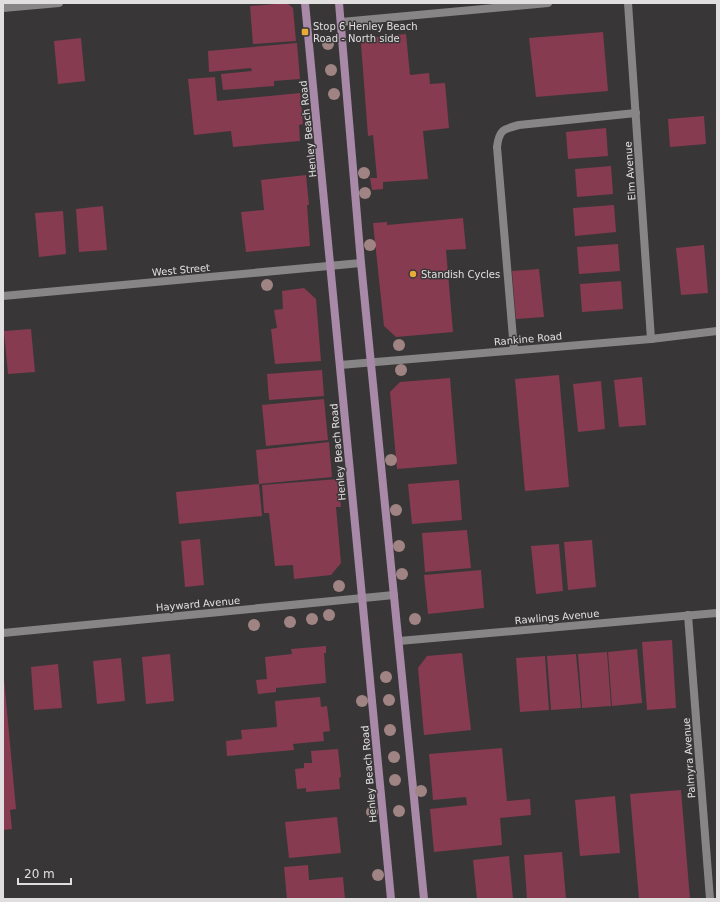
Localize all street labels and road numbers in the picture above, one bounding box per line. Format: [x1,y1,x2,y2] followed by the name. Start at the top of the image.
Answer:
[297,80,319,178] street label: Henley Beach Road
[622,141,638,201] street label: Elm Avenue
[152,262,211,278] street label: West Street
[493,331,563,347] street label: Rankine Road
[328,403,348,501] street label: Henley Beach Road
[155,595,241,613] street label: Hayward Avenue
[514,608,600,626] street label: Rawlings Avenue
[681,717,697,799] street label: Palmyra Avenue
[359,725,379,823] street label: Henley Beach Road

